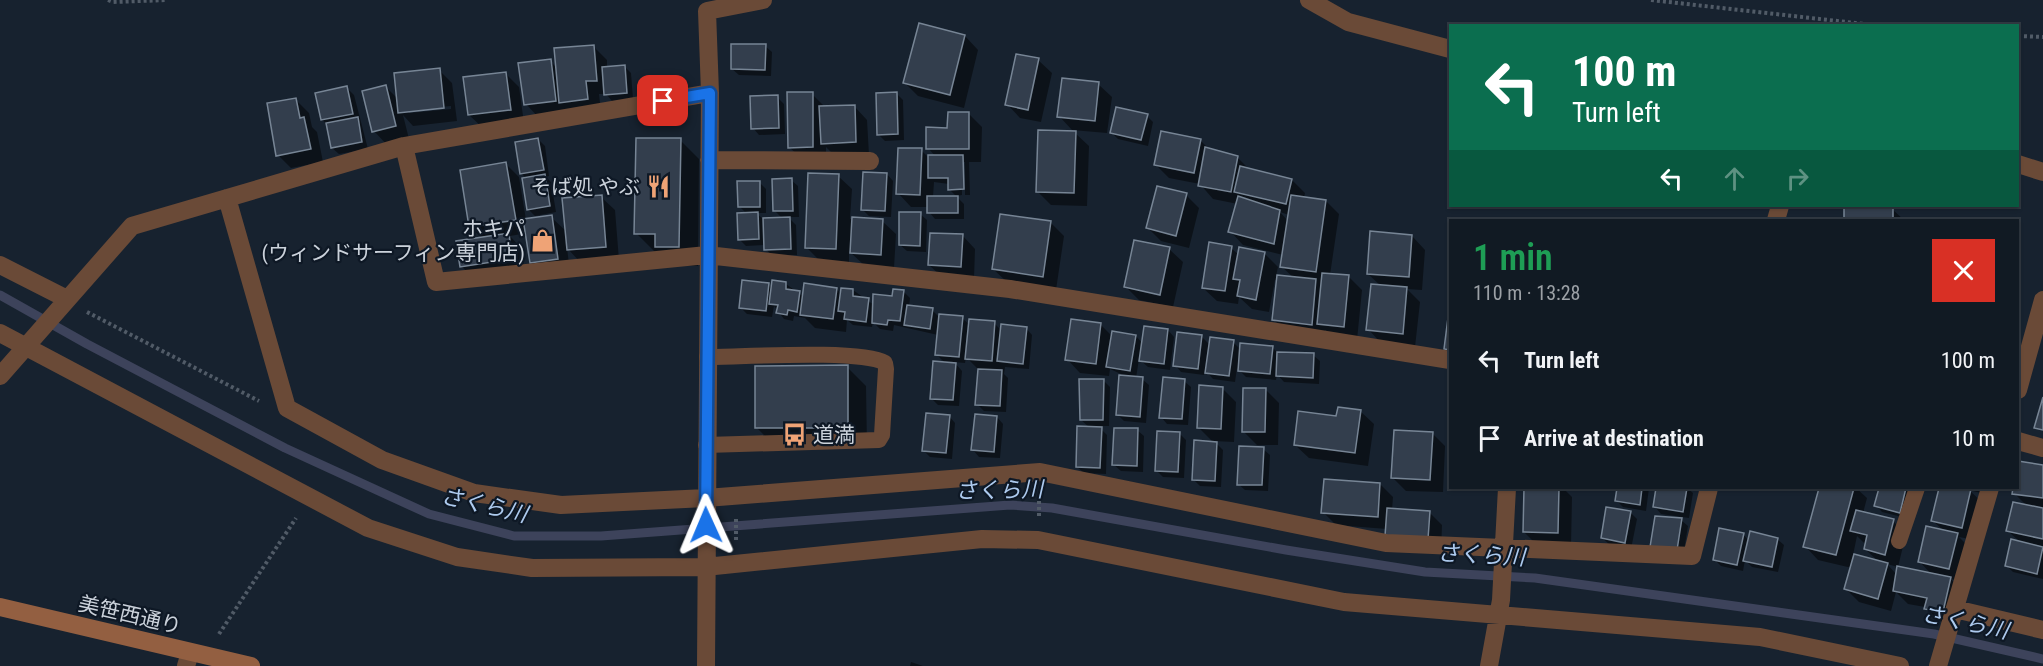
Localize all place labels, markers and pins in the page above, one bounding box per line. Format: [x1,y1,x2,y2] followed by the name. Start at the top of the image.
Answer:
[637,75,688,126] pin
[645,174,671,200] restaurant icon: そば処 やぶ
[530,175,640,199] place label: そば処 やぶ
[261,217,525,265] place label: ホキパ (ウィンドサーフィン専門店)
[530,228,556,254] shop icon: ホキパ (ウィンドサーフィン専門店)
[782,422,808,448] bus stop icon: 道満
[813,423,855,447] place label: 道満

